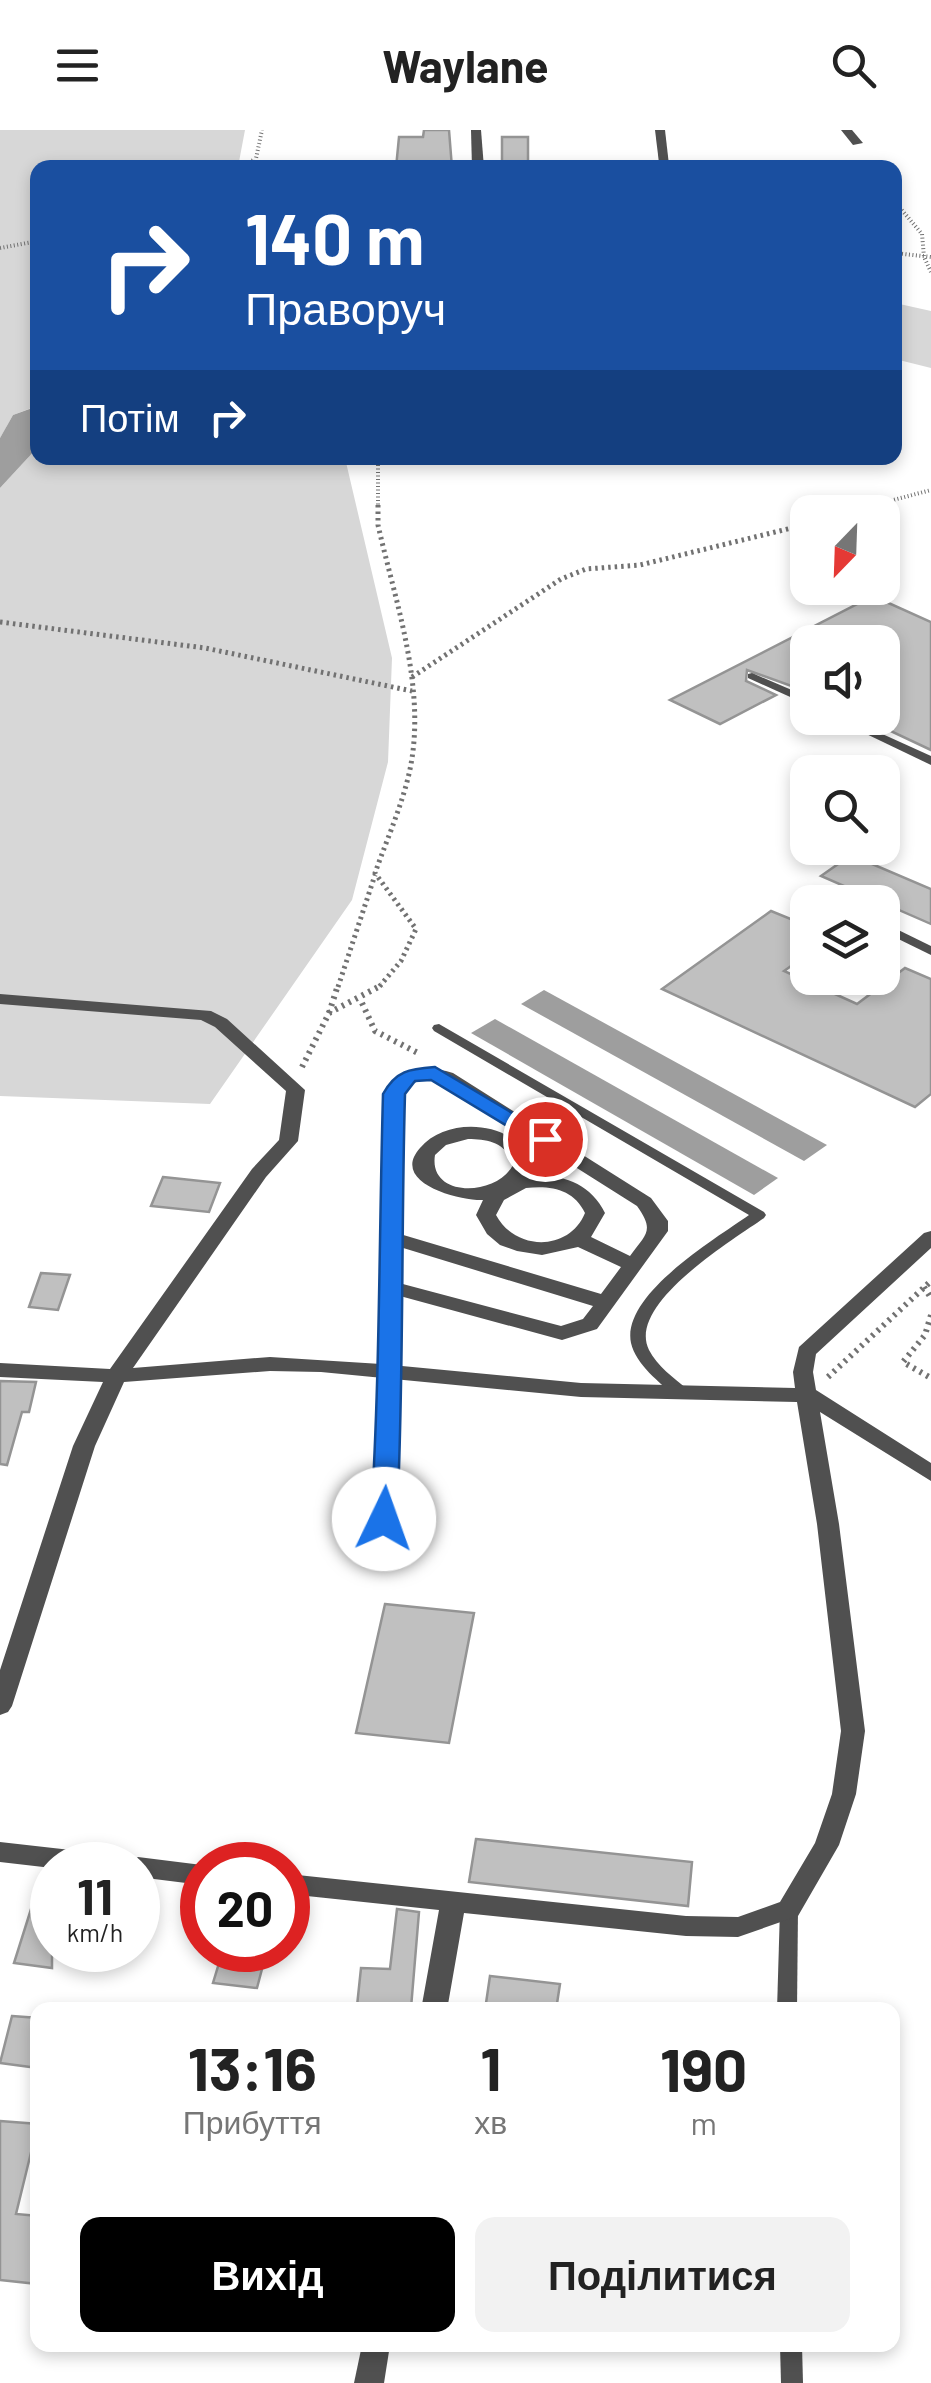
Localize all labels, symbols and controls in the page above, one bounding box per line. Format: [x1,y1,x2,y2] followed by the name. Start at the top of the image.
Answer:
[50,38,105,93] icon: menu
[382,38,549,92] text: Waylane
[826,38,881,93] icon: search
[245,195,424,279] text: 140 m
[80,200,210,330] icon: right
[245,280,446,334] text: Праворуч
[200,390,255,445] icon: right
[80,394,180,440] text: Потім
[790,495,900,605] north arrow
[790,495,900,995] map controls
[790,625,900,735] button: sound
[790,755,900,865] button: search
[790,885,900,995] button: layers
[503,1097,588,1182] pin
[518,1112,573,1167] icon: arrive
[332,1467,436,1571] position arrow
[180,1842,310,1972] speed limit sign: 20
[77,1865,113,1925] text: 11
[67,1917,123,1947] text: km/h
[188,2031,317,2103] text: 13:16
[480,2031,501,2103] text: 1
[660,2032,747,2104] text: 190
[183,2102,322,2140] text: Прибуття
[474,2102,507,2140] text: хв
[690,2103,717,2141] text: m
[80,2217,455,2332] button: Вихід
[475,2217,850,2332] button: Поділитися

